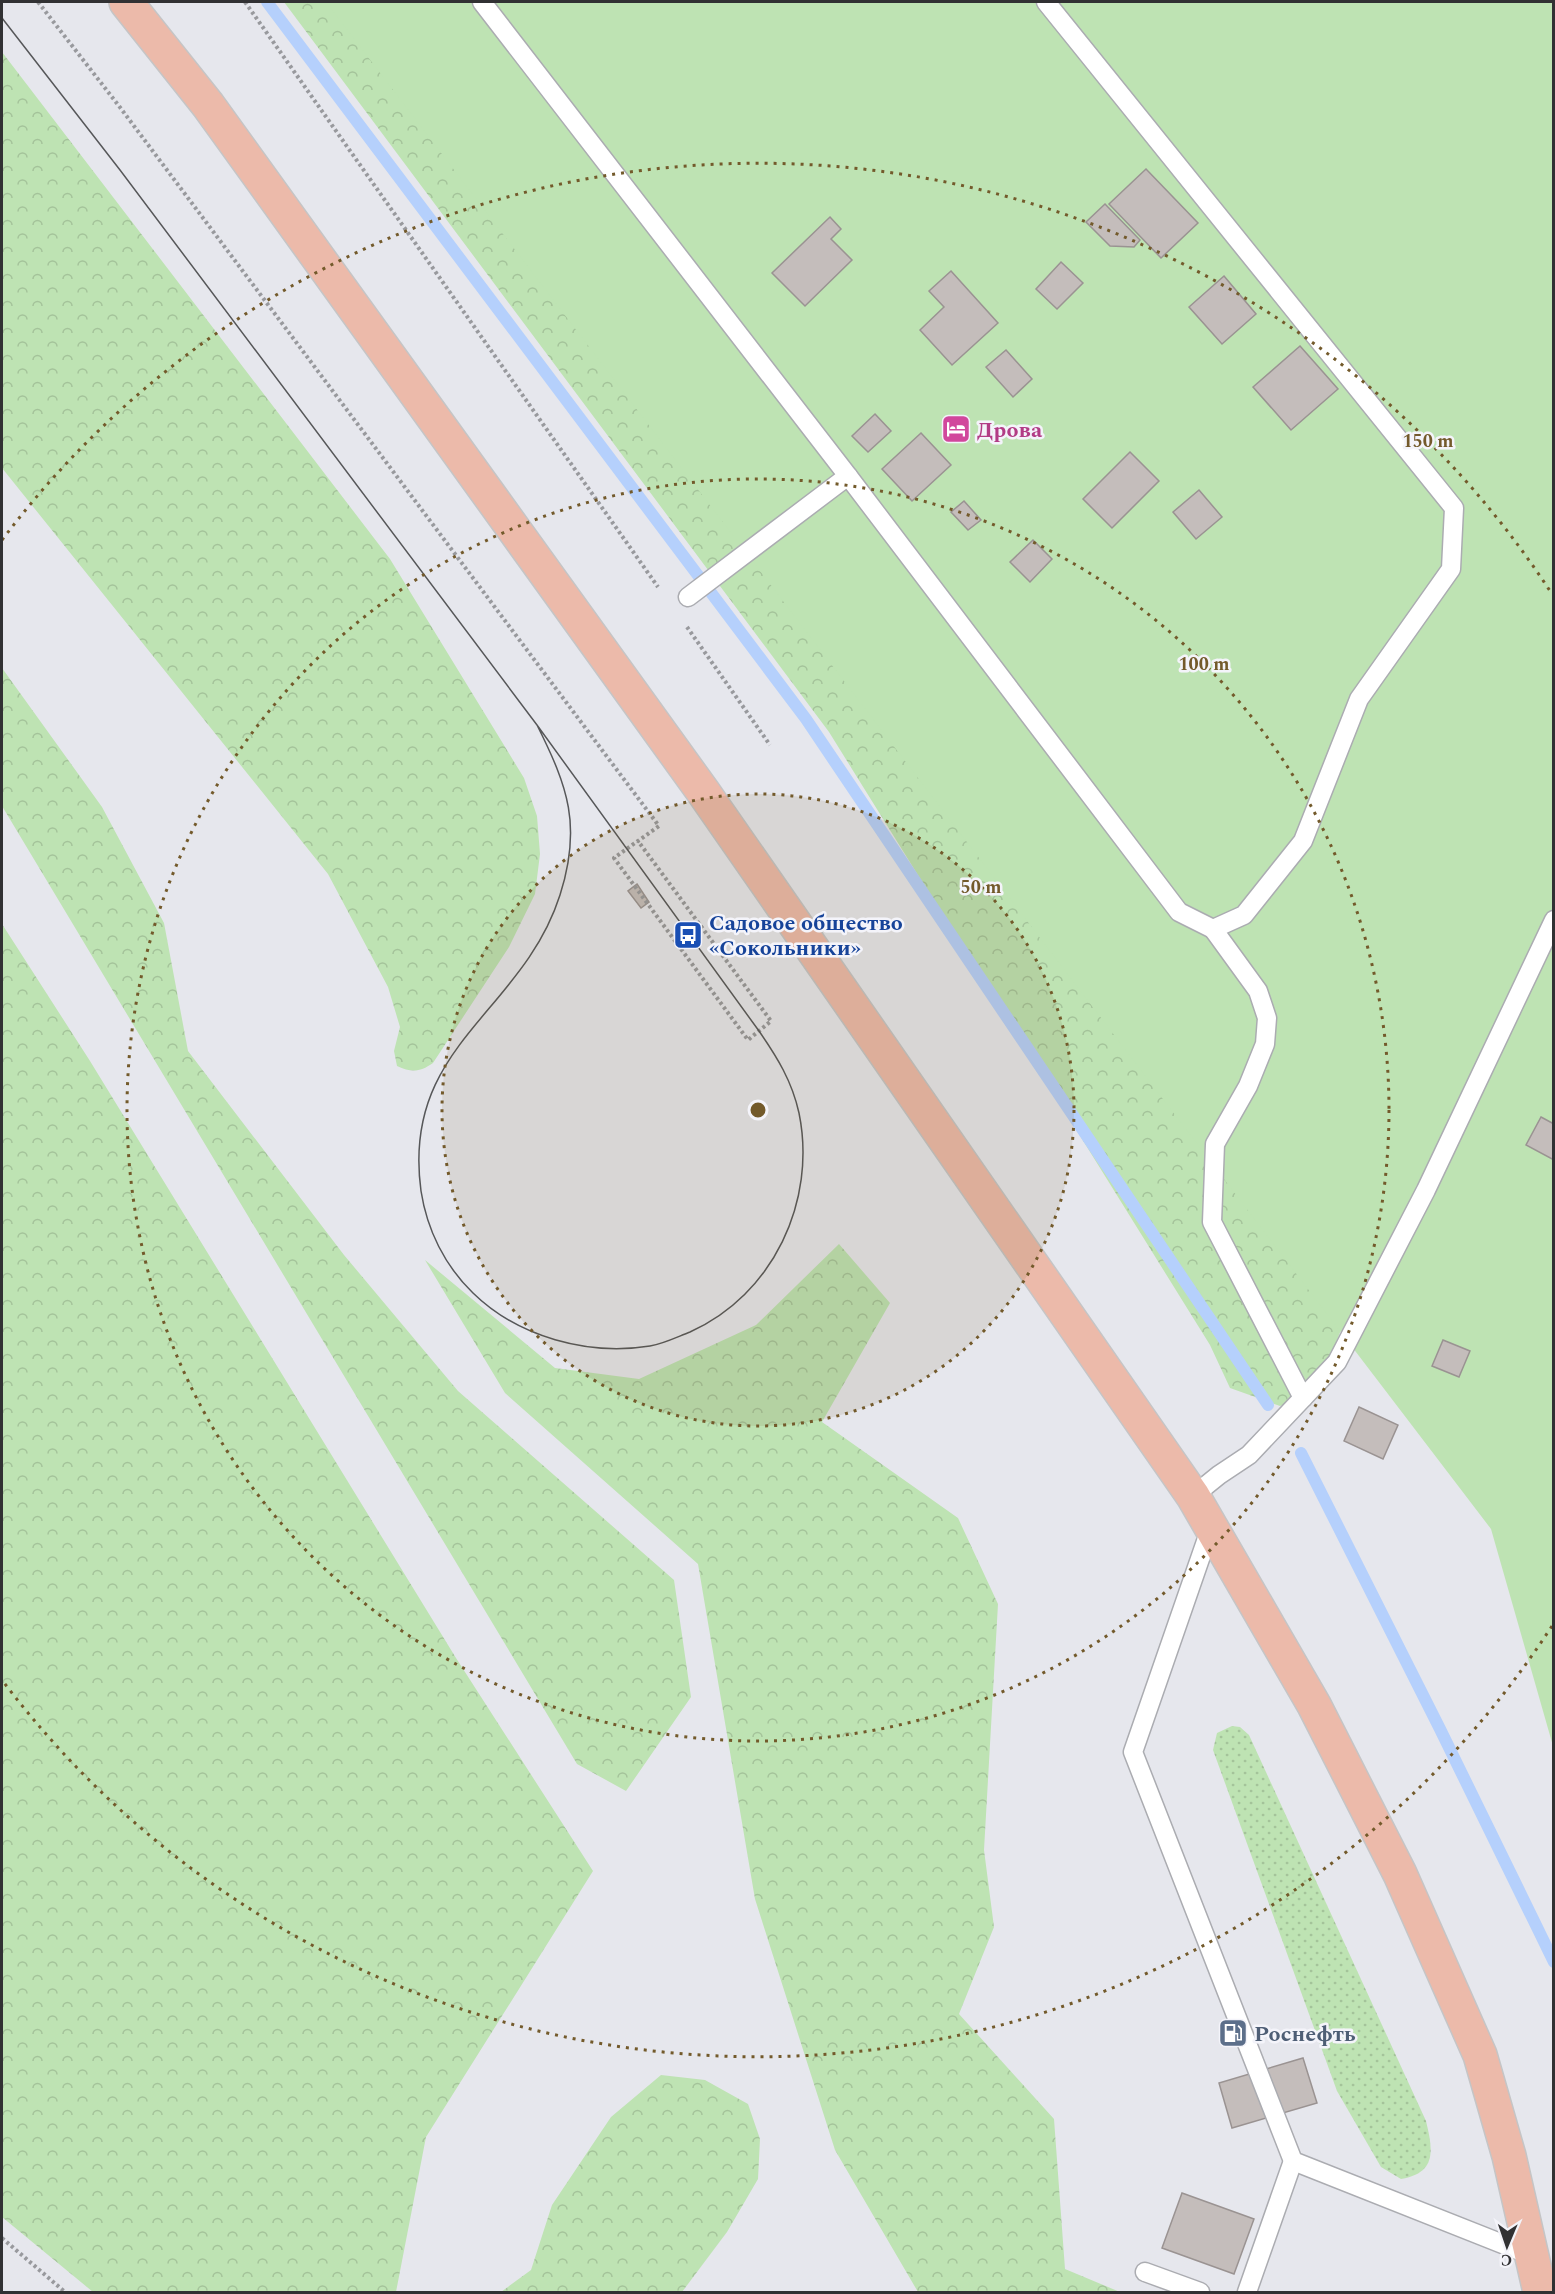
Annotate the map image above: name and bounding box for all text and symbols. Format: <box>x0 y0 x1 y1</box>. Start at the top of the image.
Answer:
hotel icon: Дрова <box>940 413 972 445</box>
place label: Дрова <box>977 414 1043 447</box>
text: 150 m <box>1402 428 1454 455</box>
text: 100 m <box>1178 651 1230 678</box>
text: 50 m <box>961 874 1001 901</box>
place label: Садовое общество «Сокольники» <box>709 907 903 965</box>
bus stop icon: Садовое общество «Сокольники» <box>672 919 704 951</box>
centre of rings <box>748 1100 768 1120</box>
fuel station icon: Роснефть <box>1217 2017 1249 2049</box>
place label: Роснефть <box>1254 2018 1356 2051</box>
north arrow <box>1477 2216 1537 2276</box>
text: С <box>1500 2248 1513 2272</box>

